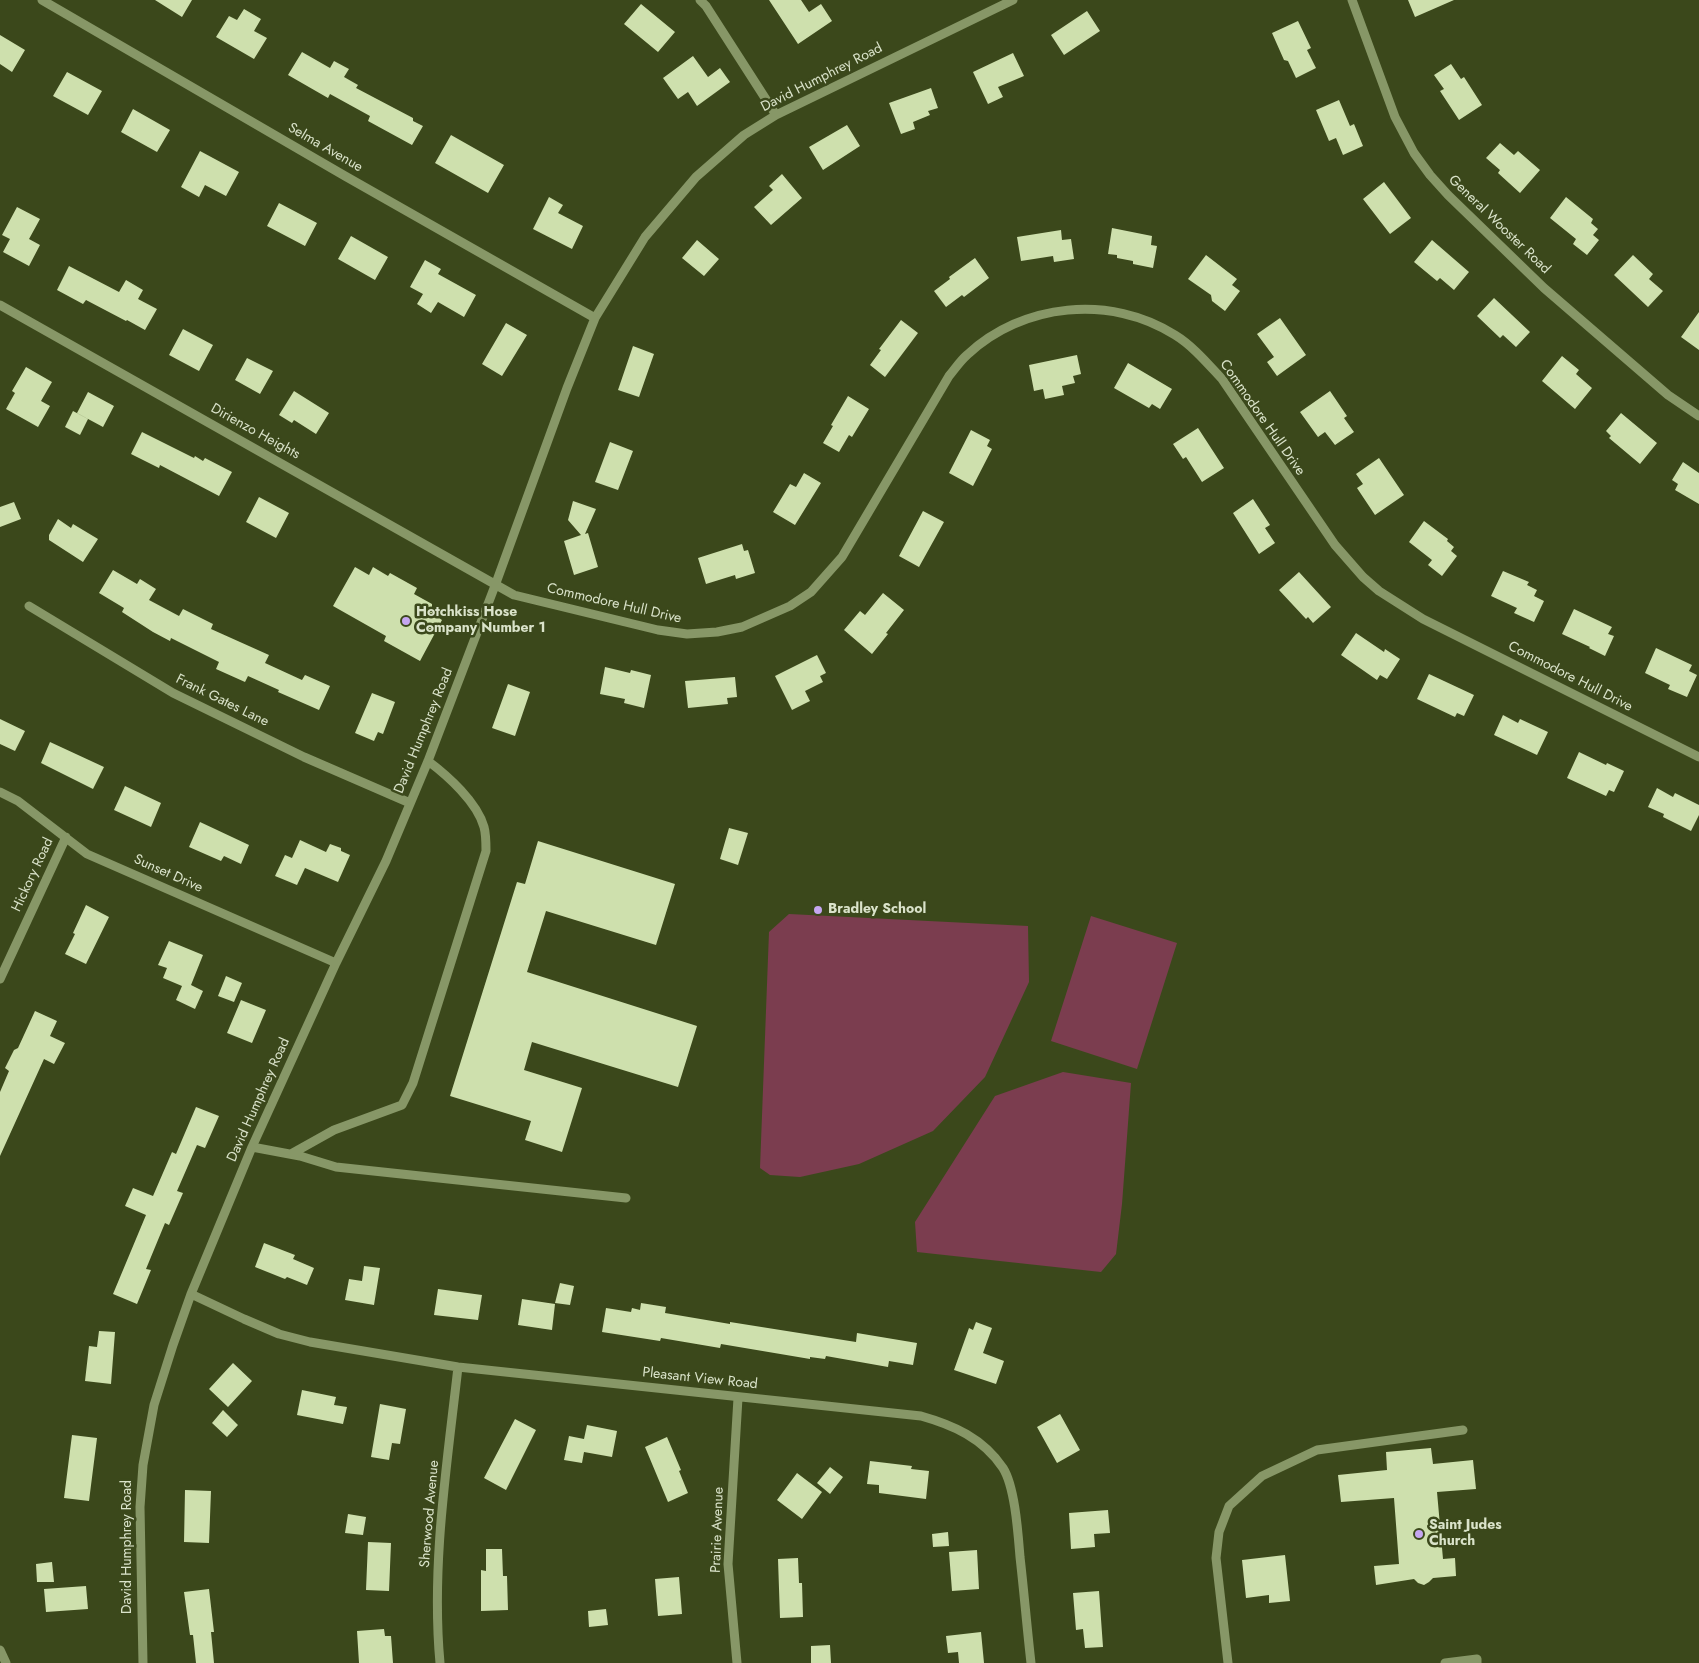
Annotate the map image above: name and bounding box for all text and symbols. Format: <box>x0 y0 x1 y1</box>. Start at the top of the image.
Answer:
street label: David Humphrey Road <box>759 40 885 116</box>
street label: Selma Avenue <box>285 120 365 176</box>
street label: General Wooster Road <box>1445 172 1553 278</box>
street label: Commodore Hull Drive <box>1216 357 1308 479</box>
street label: Dirienzo Heights <box>207 401 303 463</box>
street label: Commodore Hull Drive <box>545 580 683 628</box>
place label: Hotchkiss Hose Company Number 1 <box>416 605 546 638</box>
marker: Hotchkiss Hose Company Number 1 <box>400 615 412 627</box>
street label: Commodore Hull Drive <box>1505 638 1635 716</box>
street label: David Humphrey Road <box>391 666 457 796</box>
street label: Frank Gates Lane <box>173 671 271 731</box>
street label: Hickory Road <box>9 835 57 915</box>
street label: Sunset Drive <box>131 851 205 897</box>
place label: Bradley School <box>828 902 926 918</box>
marker: Bradley School <box>812 904 824 916</box>
street label: David Humphrey Road <box>224 1035 294 1165</box>
street label: Pleasant View Road <box>641 1365 759 1393</box>
street label: Sherwood Avenue <box>417 1460 443 1568</box>
street label: David Humphrey Road <box>120 1480 136 1614</box>
street label: Prairie Avenue <box>708 1487 728 1573</box>
place label: Saint Judes Church <box>1429 1518 1502 1550</box>
marker: Saint Judes Church <box>1413 1528 1425 1540</box>

